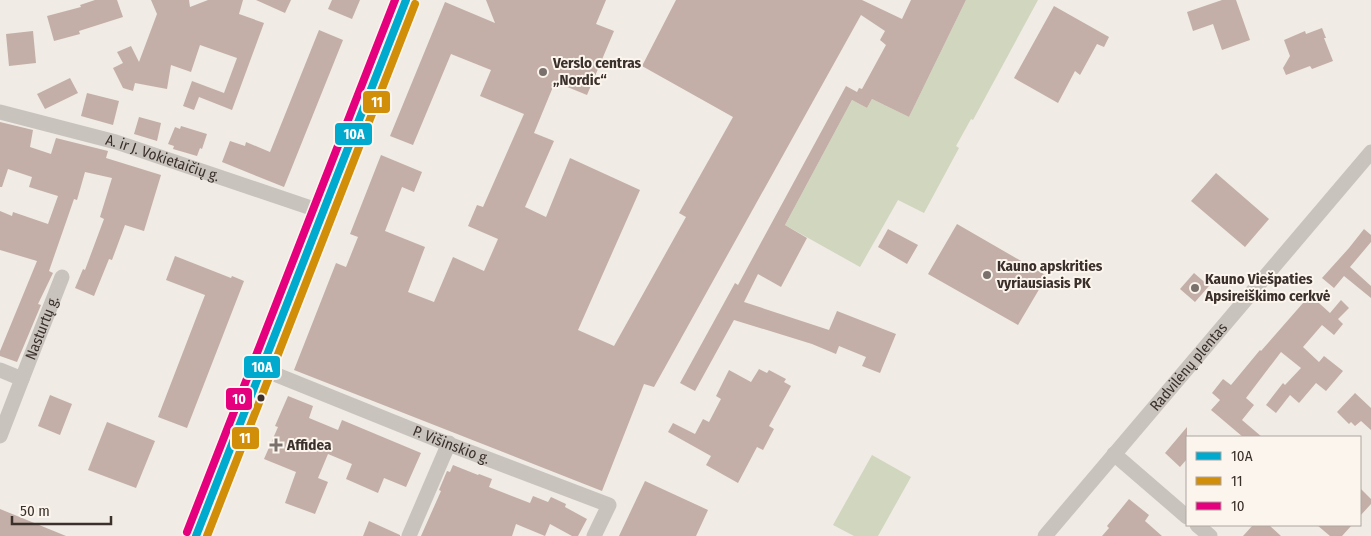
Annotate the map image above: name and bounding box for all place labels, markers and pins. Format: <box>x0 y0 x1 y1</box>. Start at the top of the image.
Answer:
place label: Verslo centras „Nordic“ <box>552 54 642 89</box>
marker: Verslo centras „Nordic“ <box>537 66 549 78</box>
place label: Kauno apskrities vyriausiasis PK <box>996 257 1103 292</box>
marker: Kauno apskrities vyriausiasis PK <box>981 269 993 281</box>
place label: Kauno Viešpaties Apsireiškimo cerkvė <box>1204 270 1331 305</box>
marker: Kauno Viešpaties Apsireiškimo cerkvė <box>1189 282 1201 294</box>
unlabelled marker <box>256 393 266 403</box>
place label: Affidea <box>286 436 332 454</box>
marker: Affidea <box>269 438 283 452</box>

